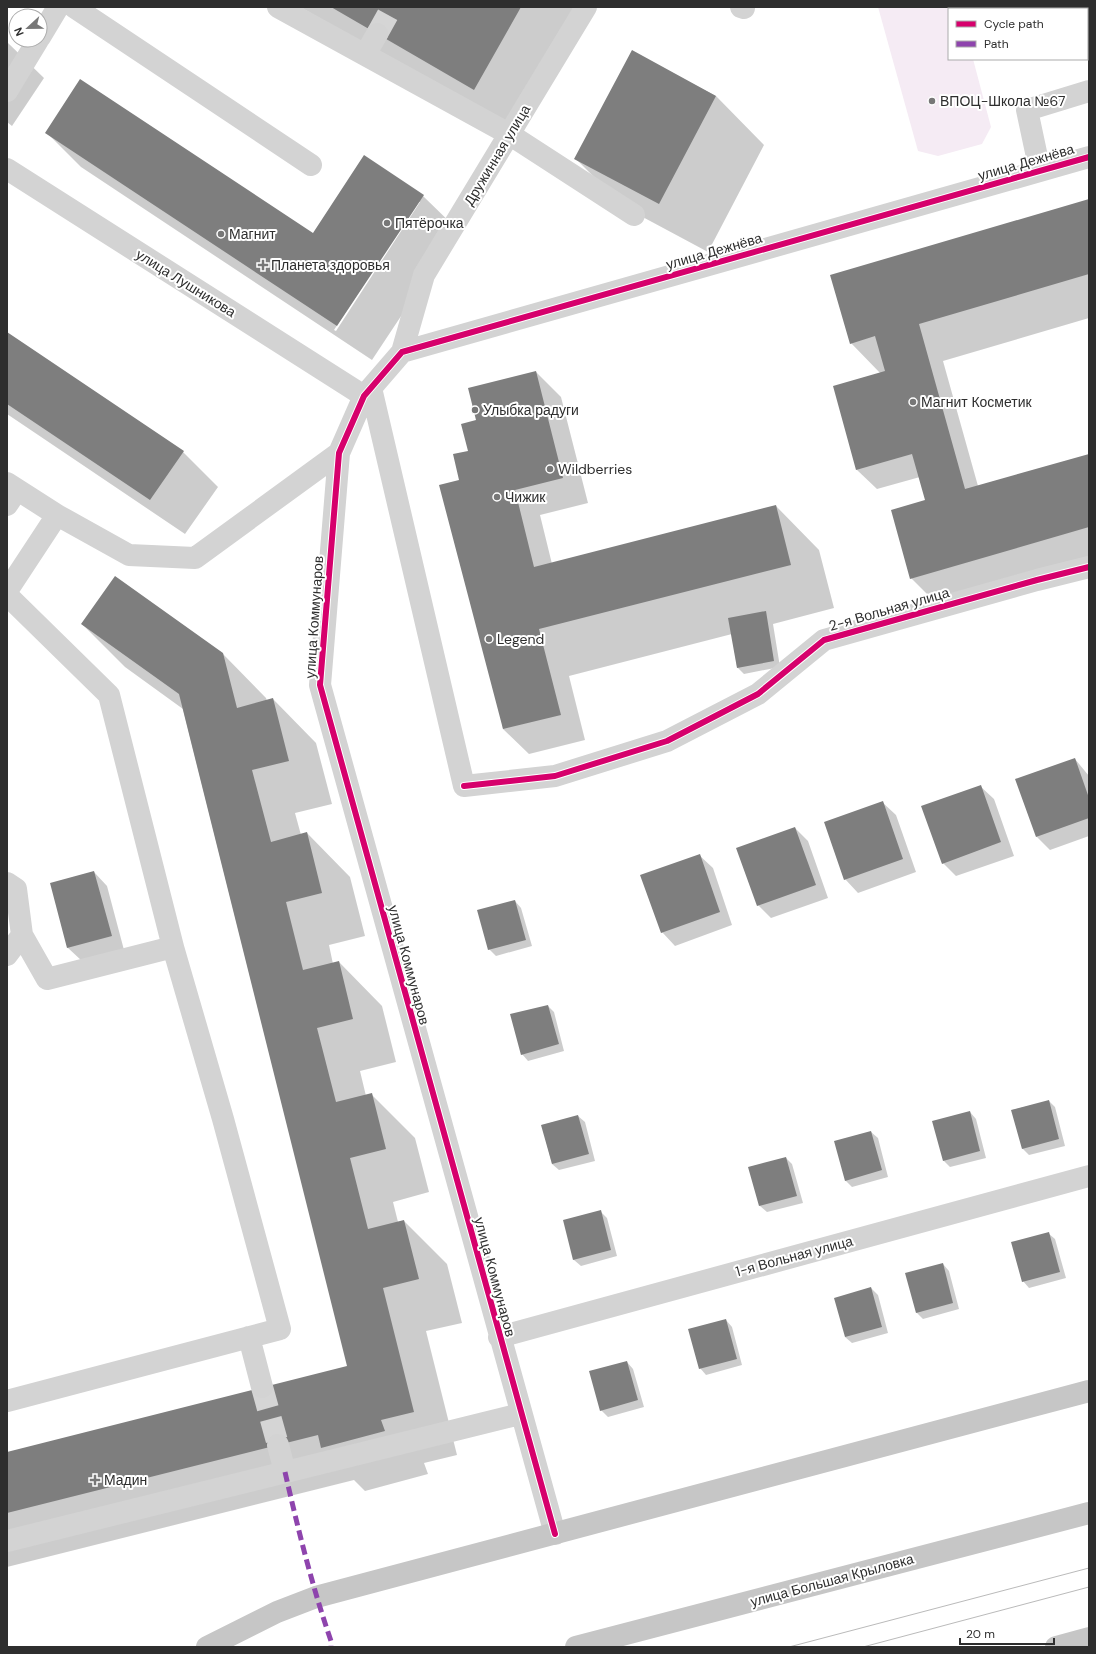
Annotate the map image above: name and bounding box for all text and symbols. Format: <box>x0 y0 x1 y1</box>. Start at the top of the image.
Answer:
north arrow <box>8 8 48 48</box>
legend <box>948 8 1088 60</box>
text: Cycle path <box>984 16 1044 32</box>
text: N <box>11 25 27 38</box>
text: Path <box>984 36 1009 52</box>
place label: ВПОЦ-Школа №67 <box>940 92 1065 110</box>
marker: ВПОЦ-Школа №67 <box>927 96 937 106</box>
street label: Дружинная улица <box>460 101 534 209</box>
street label: улица Дежнёва <box>976 140 1076 184</box>
place label: Пятёрочка <box>395 214 464 232</box>
marker: Пятёрочка <box>382 218 392 228</box>
place label: Магнит <box>229 225 276 243</box>
marker: Магнит <box>216 229 226 239</box>
street label: улица Дежнёва <box>664 229 764 273</box>
street label: улица Лушникова <box>133 245 239 321</box>
place label: Планета здоровья <box>271 256 390 274</box>
marker: Планета здоровья <box>258 260 268 270</box>
place label: Магнит Косметик <box>921 393 1033 411</box>
marker: Магнит Косметик <box>908 397 918 407</box>
place label: Улыбка радуги <box>483 401 579 419</box>
marker: Улыбка радуги <box>470 405 480 415</box>
place label: Wildberries <box>558 460 632 478</box>
marker: Wildberries <box>545 464 555 474</box>
place label: Чижик <box>505 488 546 506</box>
marker: Чижик <box>492 492 502 502</box>
street label: улица Коммунаров <box>301 555 327 679</box>
street label: 2-я Вольная улица <box>827 583 952 635</box>
place label: Legend <box>497 630 544 648</box>
marker: Legend <box>484 634 494 644</box>
street label: улица Коммунаров <box>384 903 434 1027</box>
street label: улица Коммунаров <box>470 1215 520 1339</box>
street label: 1-я Вольная улица <box>733 1232 855 1280</box>
place label: Мадин <box>104 1471 147 1489</box>
marker: Мадин <box>89 1474 101 1486</box>
street label: улица Большая Крыловка <box>748 1549 916 1610</box>
scale bar <box>960 1620 1054 1646</box>
text: 20 m <box>966 1626 995 1642</box>

